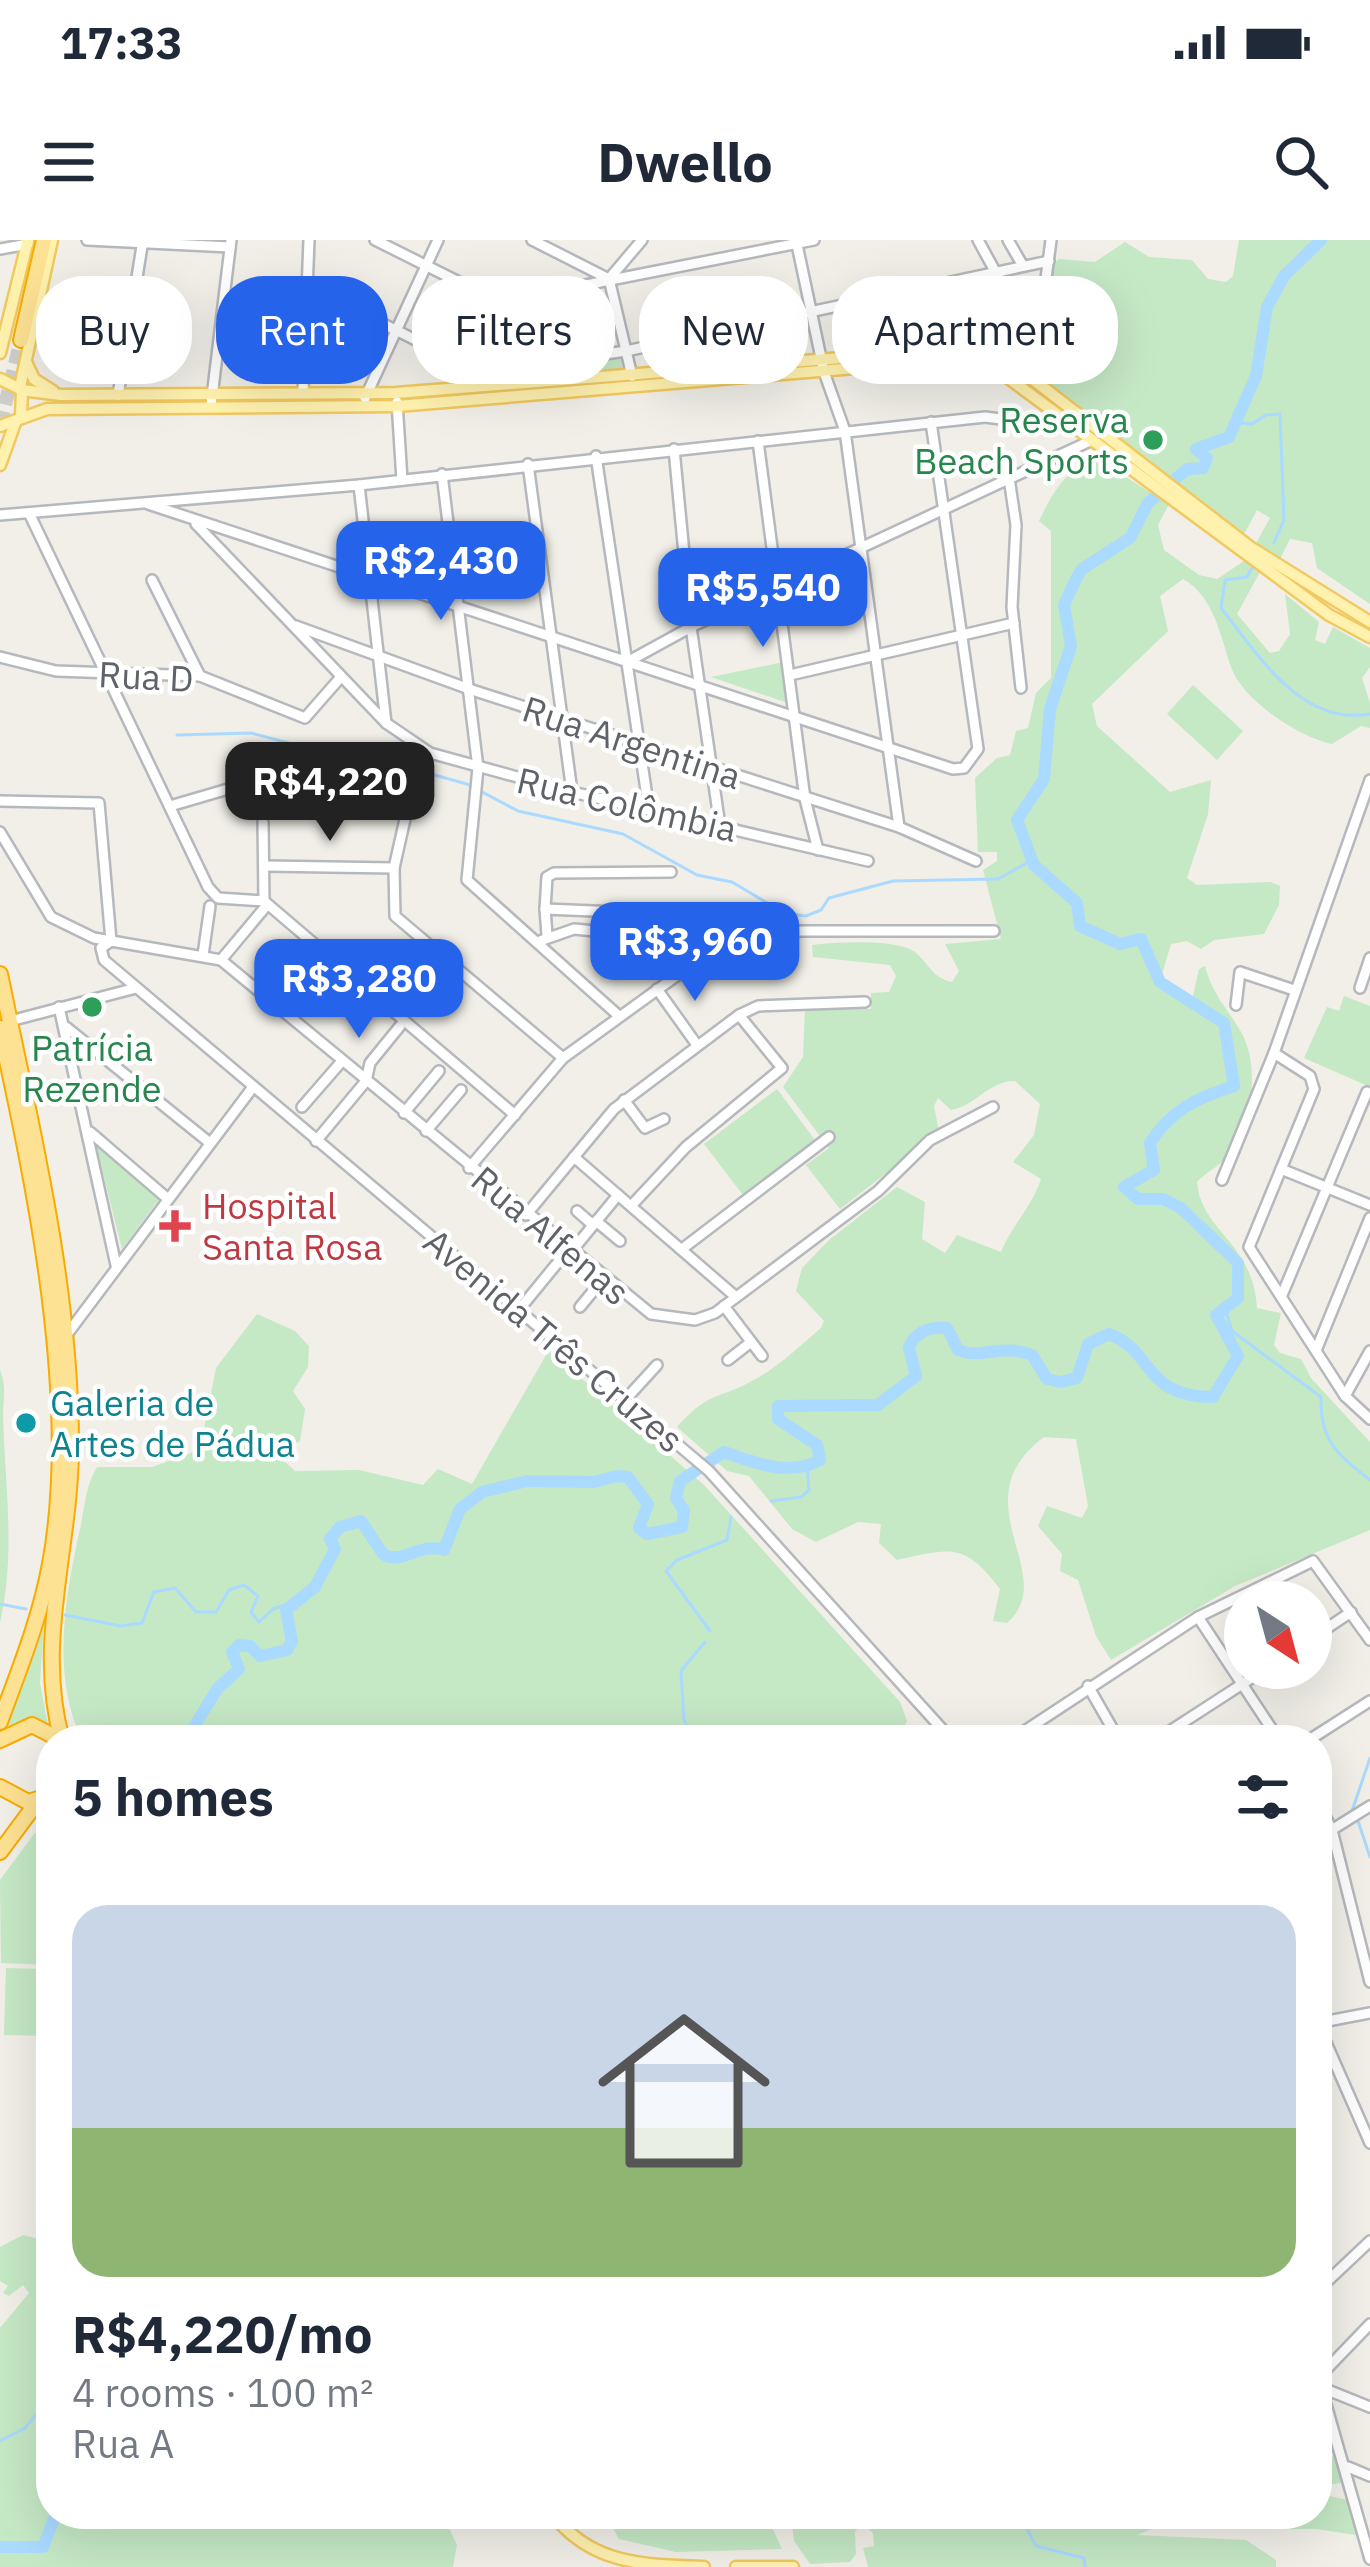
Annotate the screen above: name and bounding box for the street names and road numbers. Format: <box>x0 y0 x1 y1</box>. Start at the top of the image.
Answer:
street label: Rua D <box>97 650 195 702</box>
street label: Rua Argentina <box>517 685 747 799</box>
street label: Rua Colômbia <box>512 756 742 852</box>
street label: Rua Alfenas <box>462 1155 640 1315</box>
street label: Avenida Três Cruzes <box>414 1218 694 1462</box>

